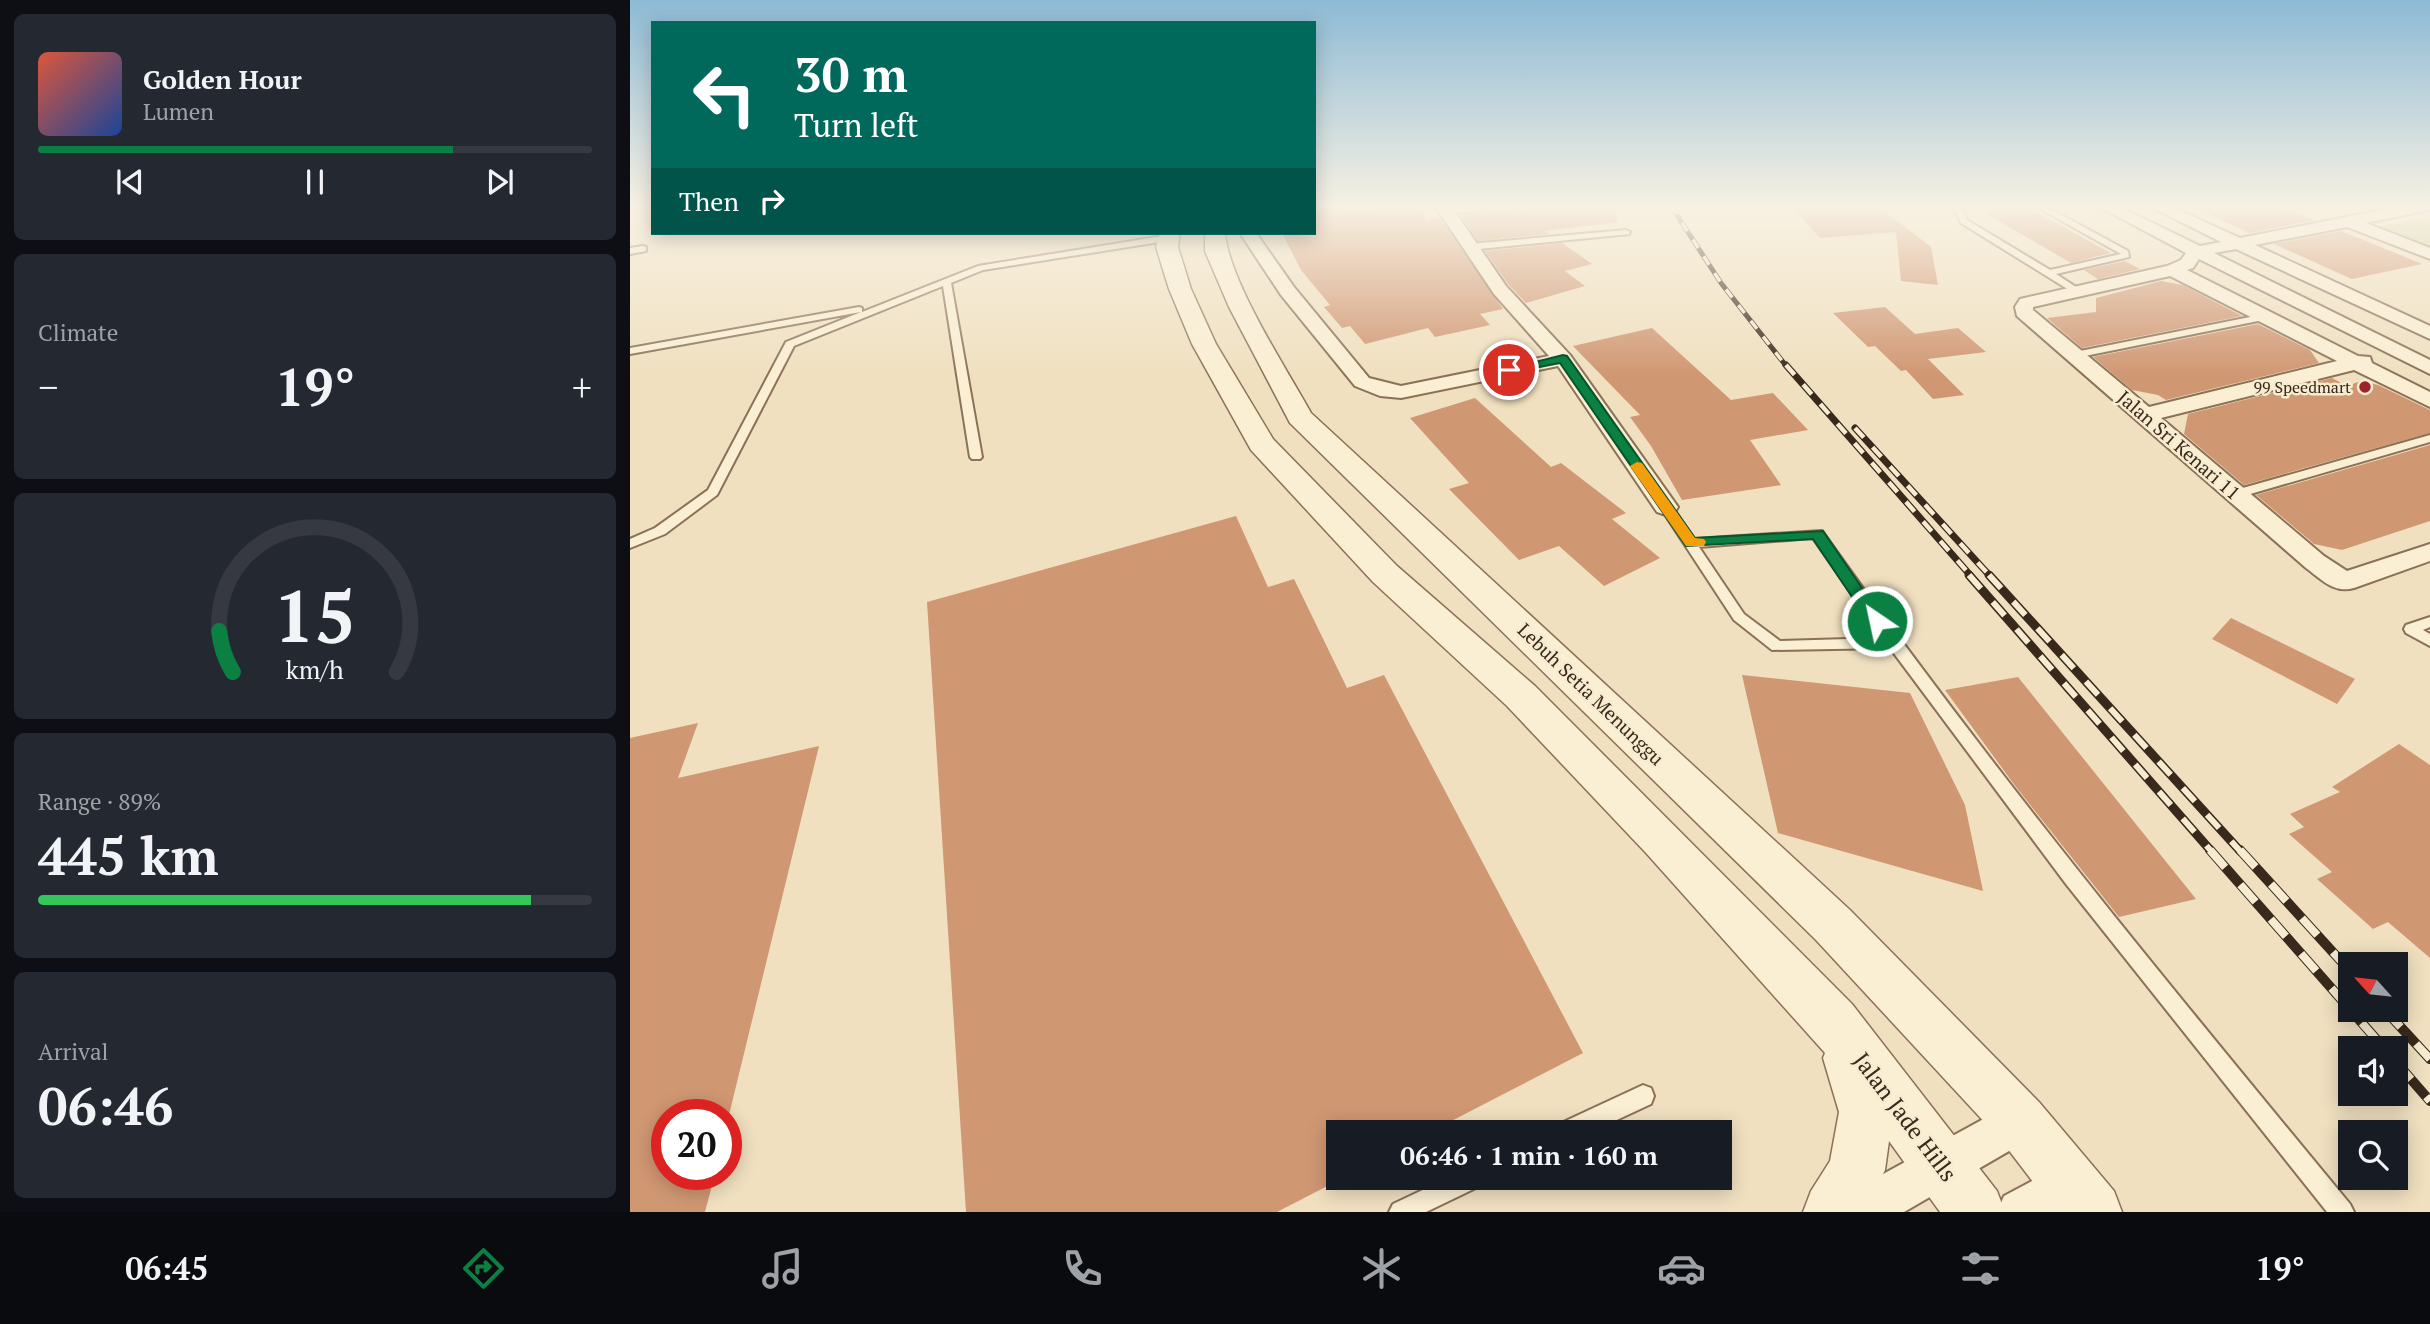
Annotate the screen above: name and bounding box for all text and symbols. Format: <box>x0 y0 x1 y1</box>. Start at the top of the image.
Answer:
text: 30 m <box>794 41 908 106</box>
icon: left <box>679 49 770 140</box>
text: Golden Hour <box>143 62 302 96</box>
text: Lumen <box>143 96 214 127</box>
text: Turn left <box>794 104 918 146</box>
icon: previous <box>111 163 149 201</box>
icon: pause <box>296 163 334 201</box>
icon: next <box>481 163 519 201</box>
icon: right <box>753 182 791 220</box>
text: Then <box>679 184 739 218</box>
text: Climate <box>38 317 118 348</box>
pin <box>1479 340 1539 400</box>
icon: arrive <box>1490 351 1528 389</box>
text: 19° <box>275 352 355 421</box>
text: − <box>38 362 58 412</box>
text: + <box>572 362 592 412</box>
place label: 99 Speedmart <box>2253 376 2351 398</box>
marker: 99 Speedmart <box>2357 379 2373 395</box>
street label: Jalan Sri Kenari 11 <box>2113 384 2246 505</box>
text: 15 <box>274 566 356 663</box>
position arrow <box>1840 584 1914 658</box>
street label: Lebuh Setia Menunggu <box>1513 617 1670 770</box>
text: km/h <box>286 653 344 686</box>
text: Range · 89% <box>38 786 161 817</box>
text: 445 km <box>38 821 219 890</box>
north arrow <box>2338 952 2408 1022</box>
map controls <box>2338 952 2408 1190</box>
text: Arrival <box>38 1036 109 1067</box>
button: sound <box>2338 1036 2408 1106</box>
street label: Jalan Jade Hills <box>1847 1046 1964 1188</box>
text: 06:46 <box>38 1071 173 1140</box>
speed limit sign: 20 <box>651 1099 742 1190</box>
button: search <box>2338 1120 2408 1190</box>
text: 06:46 · 1 min · 160 m <box>1400 1138 1658 1172</box>
icon: directions <box>459 1244 508 1293</box>
icon: music <box>758 1244 807 1293</box>
icon: phone <box>1058 1244 1107 1293</box>
icon: climate <box>1357 1244 1406 1293</box>
icon: car <box>1657 1244 1706 1293</box>
icon: filters <box>1956 1244 2005 1293</box>
text: 06:45 <box>125 1247 209 1289</box>
text: 19° <box>2255 1247 2305 1289</box>

